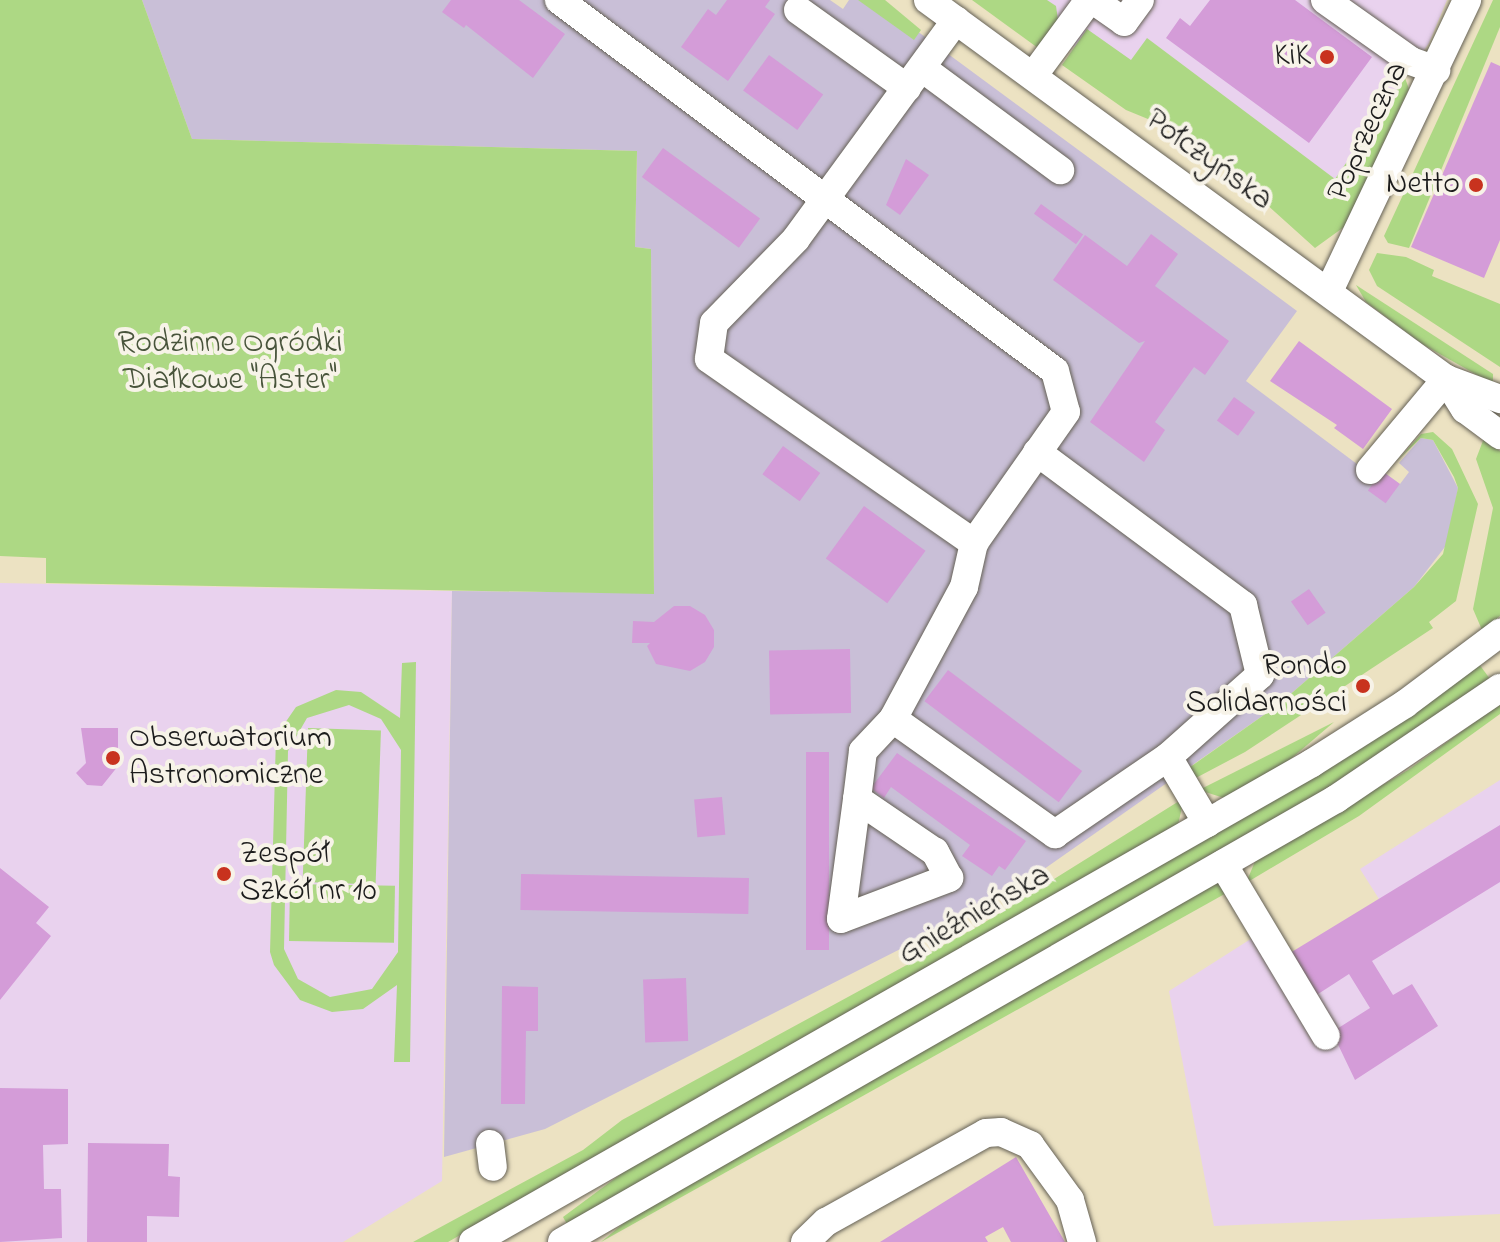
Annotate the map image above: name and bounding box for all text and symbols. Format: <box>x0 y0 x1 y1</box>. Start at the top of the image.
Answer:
place label: KiK <box>1274 38 1311 76</box>
marker: KiK <box>1318 48 1336 66</box>
street label: Poprzeczna <box>1320 56 1418 208</box>
street label: Połczyńska <box>1137 102 1279 220</box>
place label: Netto <box>1386 166 1460 204</box>
marker: Netto <box>1467 176 1485 194</box>
park label: Rodzinne Ogródki Diałkowe "Aster" <box>117 326 343 401</box>
place label: Rondo Solidarności <box>1186 649 1347 724</box>
marker: Rondo Solidarności <box>1354 677 1372 695</box>
place label: Obserwatorium Astronomiczne <box>129 721 332 796</box>
marker: Obserwatorium Astronomiczne <box>104 749 122 767</box>
place label: Zespół Szkół nr 10 <box>240 837 377 912</box>
street label: Gnieźnieńska <box>892 857 1058 975</box>
marker: Zespół Szkół nr 10 <box>215 865 233 883</box>

